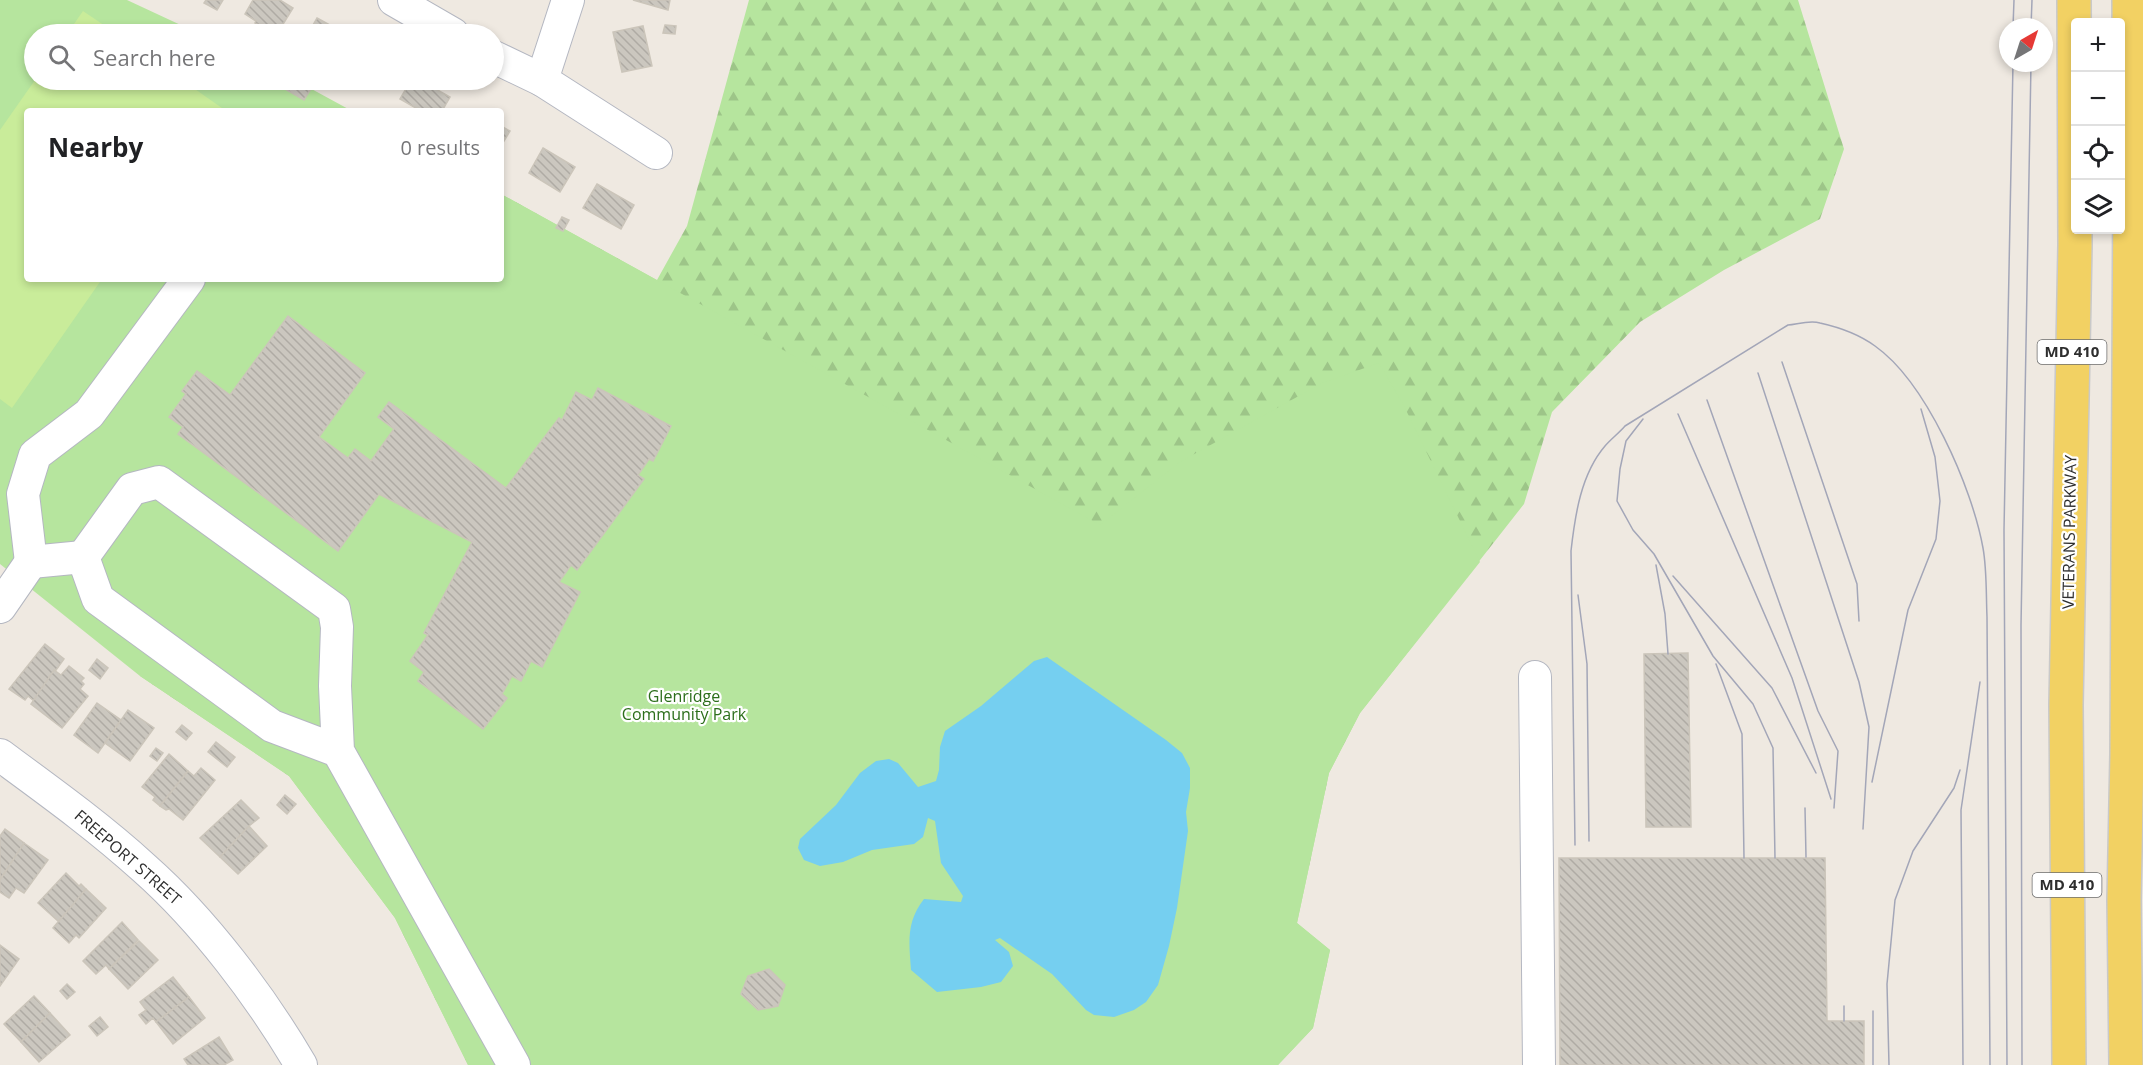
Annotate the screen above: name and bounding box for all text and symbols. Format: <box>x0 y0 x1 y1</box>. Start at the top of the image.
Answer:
north arrow <box>1999 18 2053 72</box>
map controls <box>2071 18 2125 234</box>
button: + <box>2071 18 2125 72</box>
search box <box>24 24 504 90</box>
icon: search <box>45 41 78 74</box>
text: Search here <box>93 42 216 72</box>
button: − <box>2071 72 2125 126</box>
button: locate <box>2071 126 2125 180</box>
text: Nearby <box>48 129 143 165</box>
text: 0 results <box>400 134 480 161</box>
button: layers <box>2071 180 2125 234</box>
road number: MD 410 <box>2038 340 2106 364</box>
street label: VETERANS PARKWAY <box>2057 455 2081 609</box>
park label: Glenridge Community Park <box>622 685 747 725</box>
street label: FREEPORT STREET <box>70 804 186 910</box>
road number: MD 410 <box>2032 873 2102 897</box>

